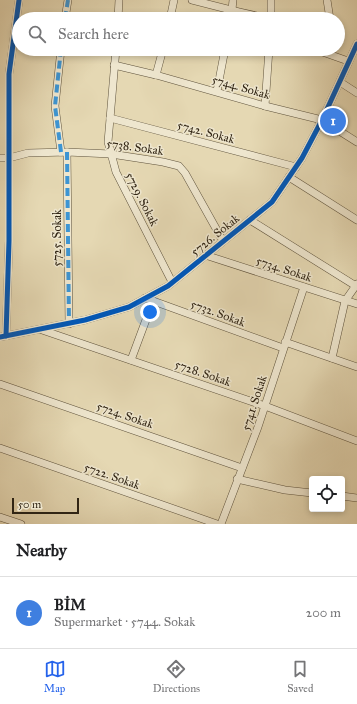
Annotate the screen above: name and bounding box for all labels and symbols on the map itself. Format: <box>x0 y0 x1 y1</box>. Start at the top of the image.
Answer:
street label: 5744. Sokak <box>210 72 272 102</box>
pin: 1 <box>320 106 346 136</box>
street label: 5742. Sokak <box>176 118 237 146</box>
street label: 5738. Sokak <box>106 136 165 158</box>
street label: 5729. Sokak <box>122 170 162 229</box>
street label: 5725. Sokak <box>50 209 64 267</box>
street label: 5726. Sokak <box>188 211 242 259</box>
street label: 5734. Sokak <box>254 253 314 285</box>
street label: 5732. Sokak <box>189 297 248 330</box>
your location <box>140 302 160 322</box>
street label: 5728. Sokak <box>173 357 233 389</box>
street label: 5741. Sokak <box>238 373 270 432</box>
street label: 5724. Sokak <box>95 399 156 431</box>
street label: 5722. Sokak <box>82 460 142 492</box>
scale bar <box>12 496 79 515</box>

